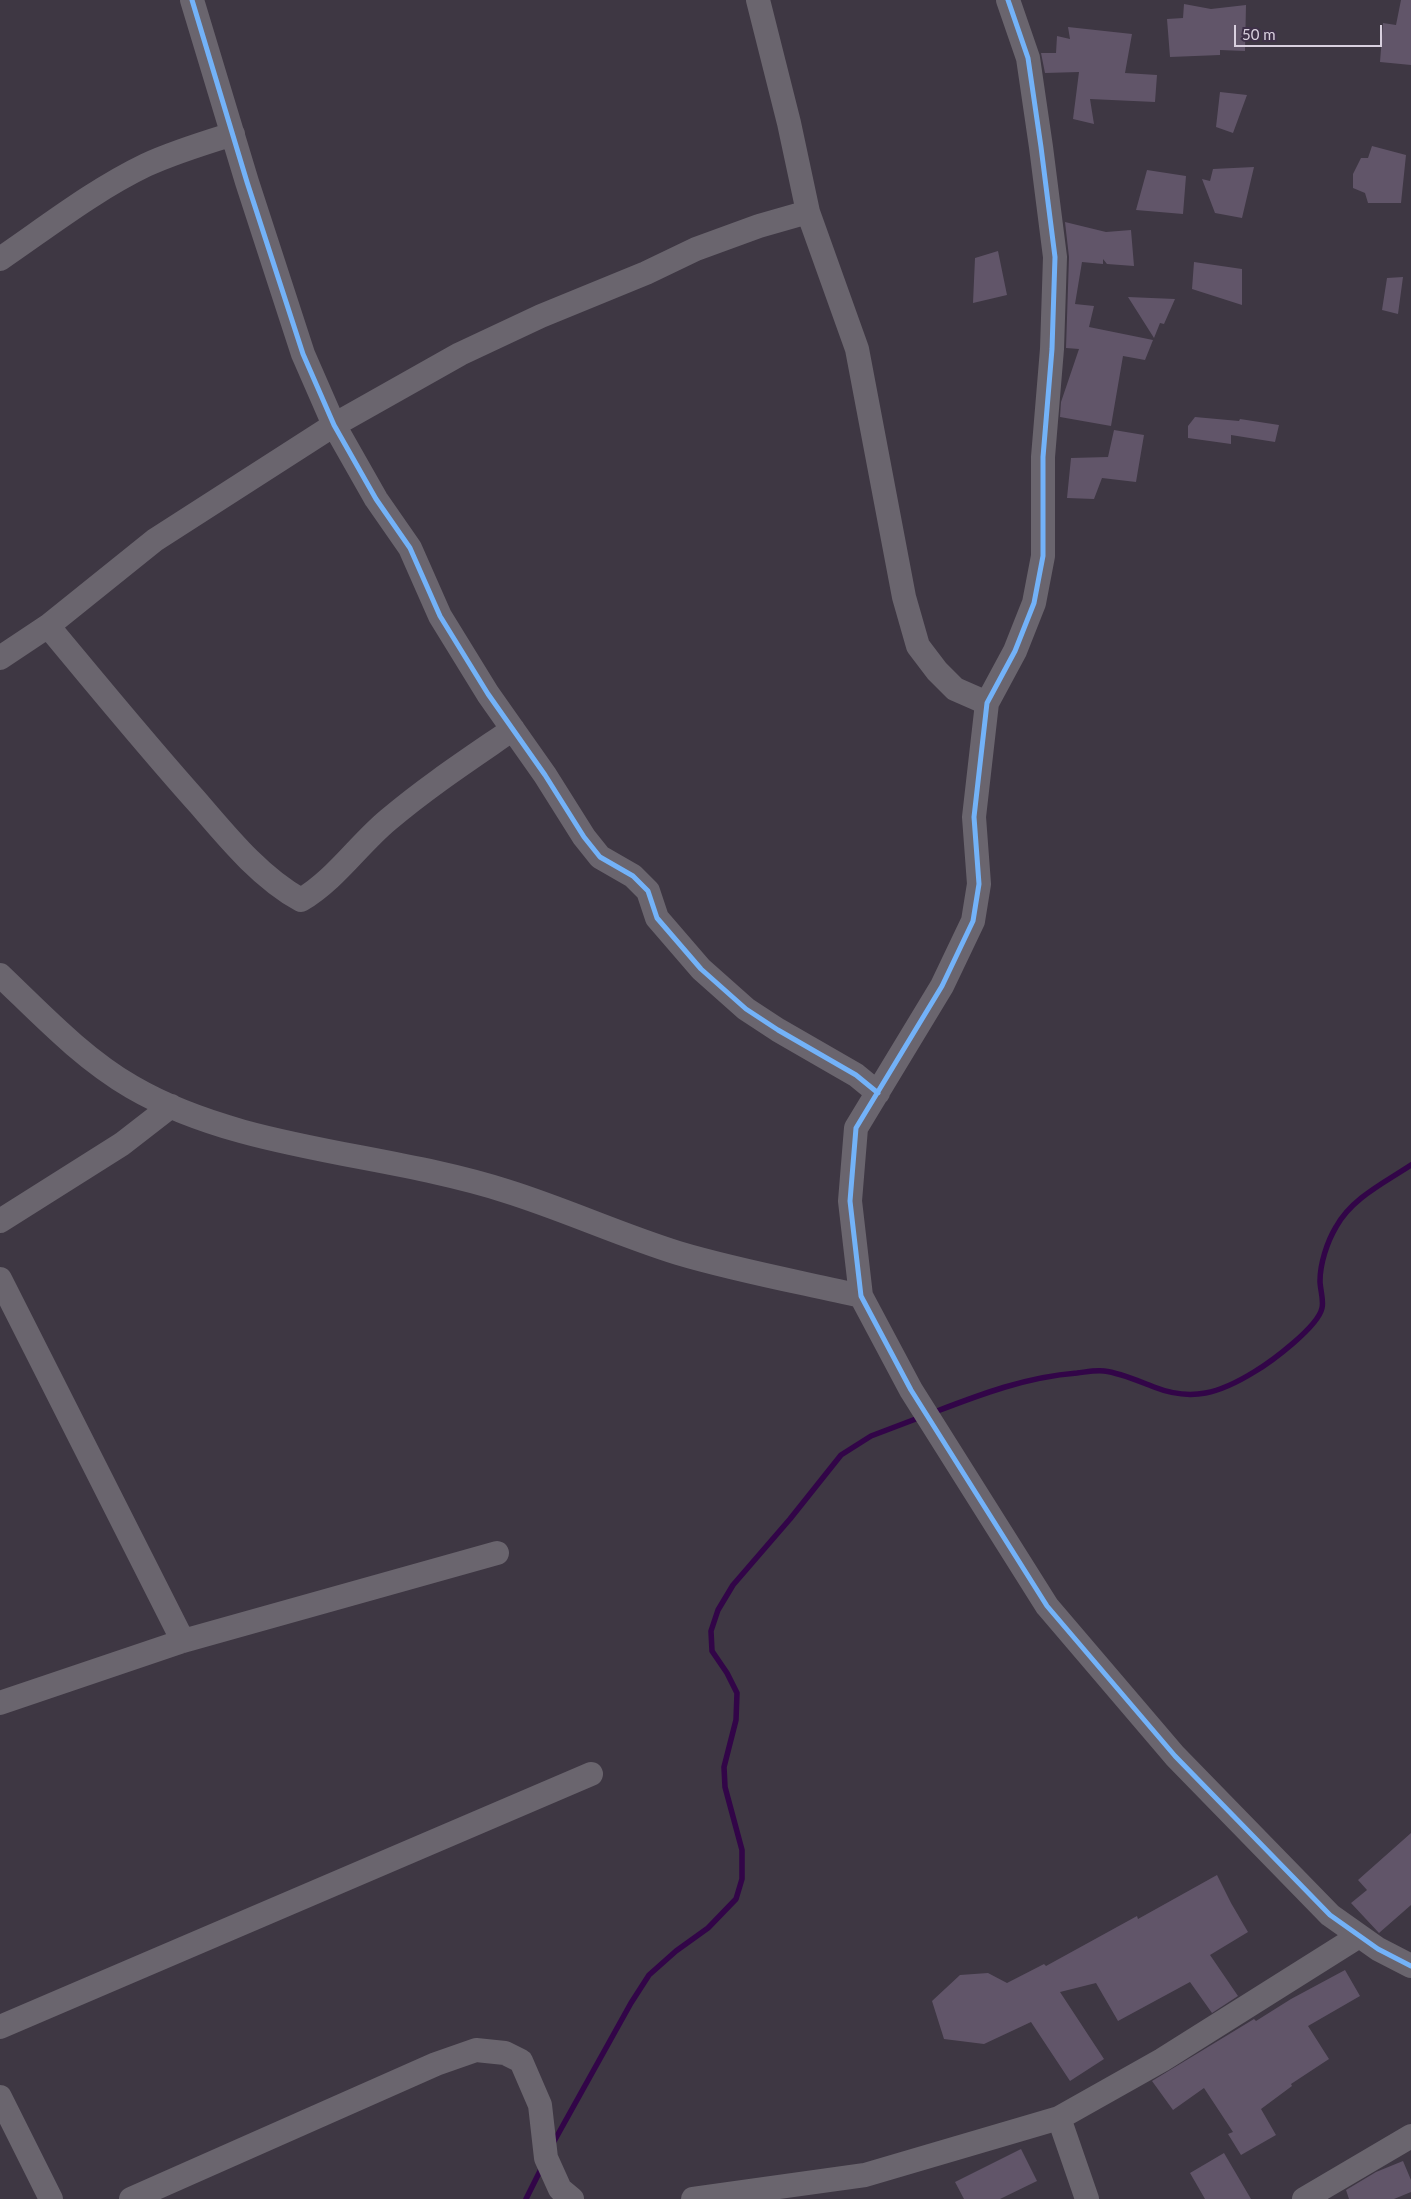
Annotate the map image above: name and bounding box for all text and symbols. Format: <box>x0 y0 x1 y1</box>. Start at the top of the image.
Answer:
scale bar <box>1236 15 1384 47</box>
text: 50 m <box>1242 25 1276 43</box>

